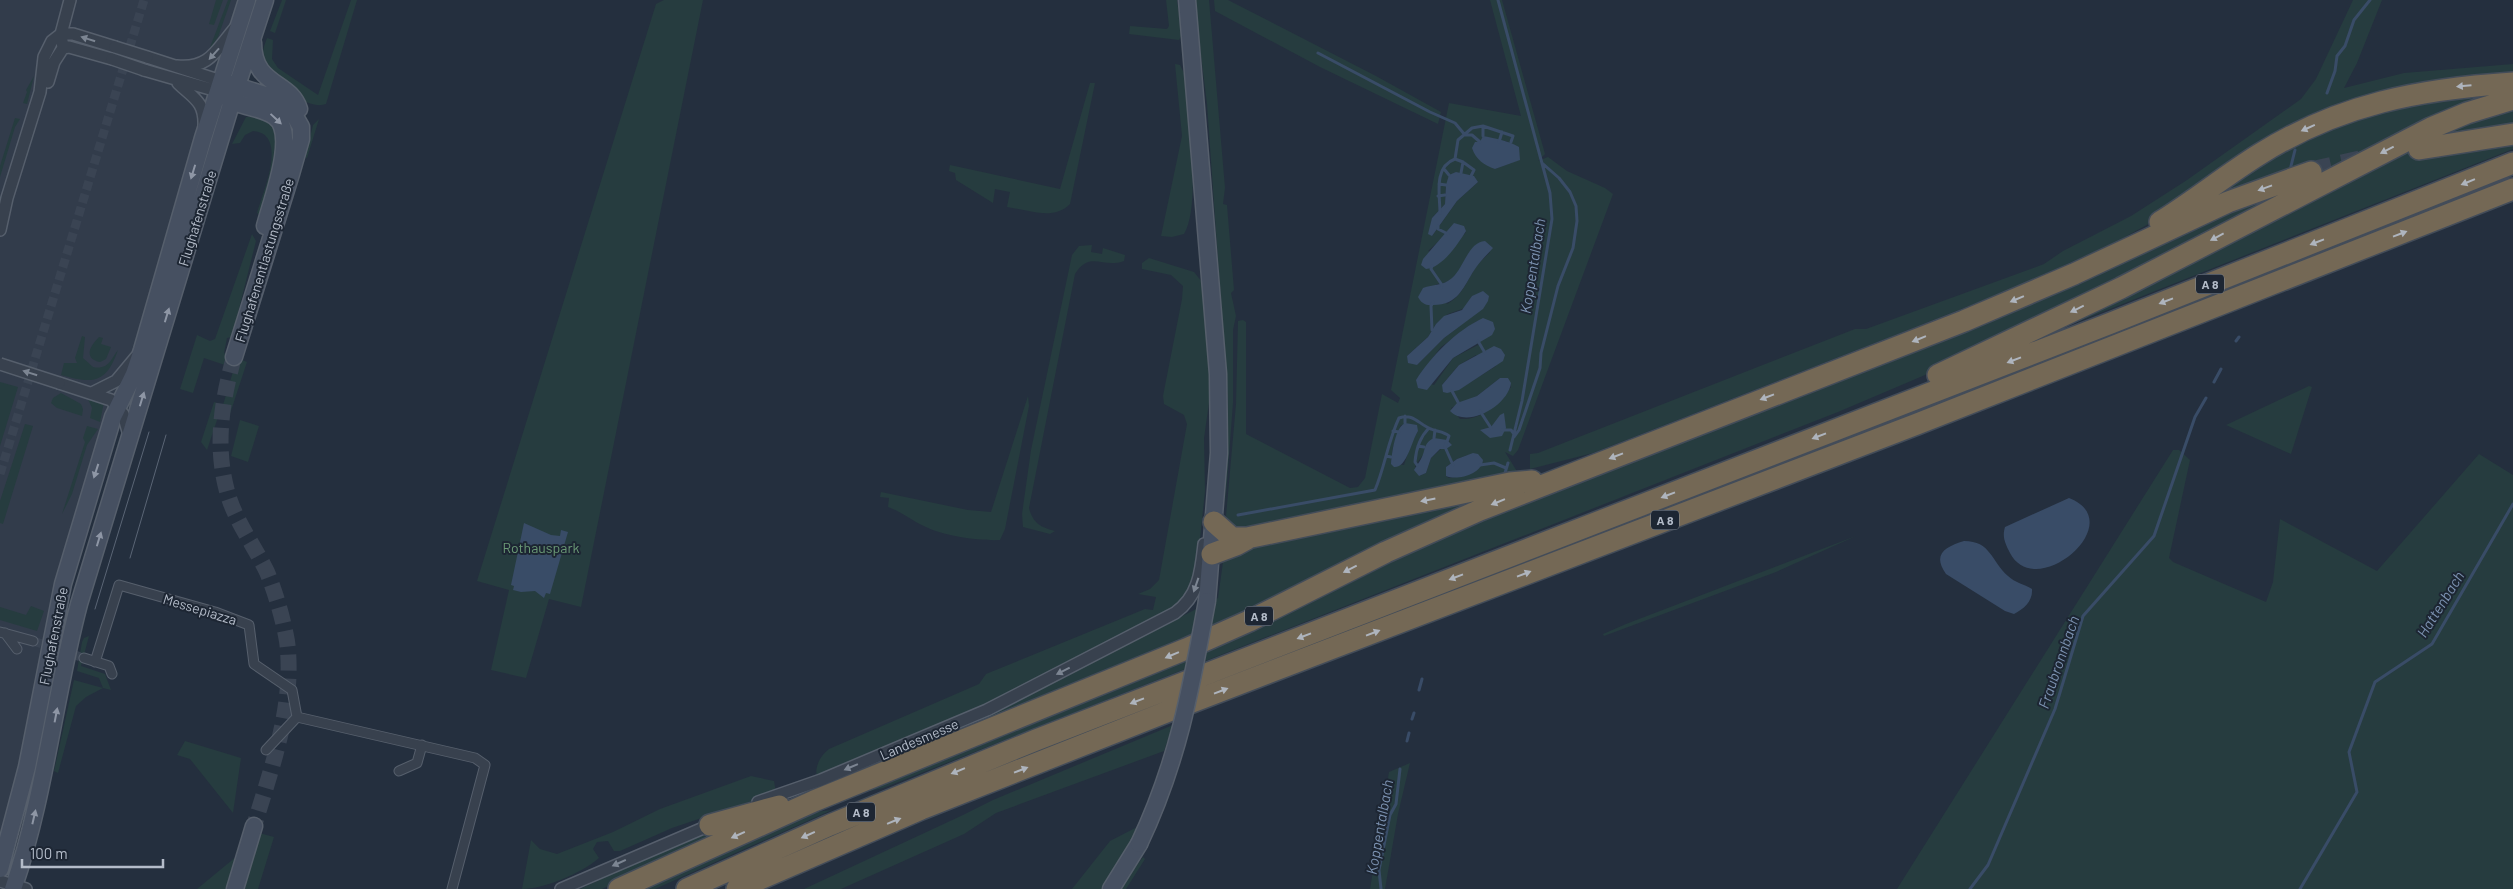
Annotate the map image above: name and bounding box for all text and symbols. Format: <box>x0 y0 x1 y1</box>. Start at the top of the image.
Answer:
one-way arrow <box>81 34 96 42</box>
one-way arrow <box>208 48 219 60</box>
one-way arrow <box>2456 83 2472 91</box>
one-way arrow <box>270 114 283 125</box>
one-way arrow <box>2301 124 2315 132</box>
one-way arrow <box>2380 146 2394 154</box>
one-way arrow <box>189 164 197 179</box>
street label: Flughafenstraße <box>174 168 220 268</box>
street label: Flughafenentlastungsstraße <box>231 176 297 344</box>
one-way arrow <box>2460 178 2475 186</box>
one-way arrow <box>2257 185 2272 192</box>
water label: Koppentalbach <box>1516 217 1548 315</box>
one-way arrow <box>2393 230 2408 237</box>
one-way arrow <box>2210 233 2225 241</box>
one-way arrow <box>2309 238 2324 246</box>
road number: A 8 <box>2196 274 2224 294</box>
one-way arrow <box>2009 295 2024 303</box>
one-way arrow <box>2158 298 2173 306</box>
one-way arrow <box>2070 305 2084 313</box>
one-way arrow <box>164 307 172 322</box>
one-way arrow <box>1912 335 1926 343</box>
one-way arrow <box>2006 356 2021 364</box>
one-way arrow <box>22 369 37 377</box>
one-way arrow <box>138 391 146 406</box>
one-way arrow <box>1760 394 1775 401</box>
one-way arrow <box>1812 432 1827 440</box>
one-way arrow <box>1608 452 1623 460</box>
one-way arrow <box>92 464 100 479</box>
one-way arrow <box>1661 491 1675 499</box>
one-way arrow <box>1419 497 1435 505</box>
one-way arrow <box>1491 499 1505 507</box>
road number: A 8 <box>1651 510 1679 530</box>
one-way arrow <box>95 532 103 547</box>
park label: Rothauspark <box>502 539 580 556</box>
one-way arrow <box>1343 565 1357 573</box>
water label: Hattenbach <box>2413 567 2467 640</box>
one-way arrow <box>1517 570 1532 577</box>
one-way arrow <box>1448 573 1463 581</box>
one-way arrow <box>1192 578 1200 593</box>
street label: Flughafenstraße <box>35 586 71 686</box>
street label: Messepiazza <box>161 590 239 628</box>
road number: A 8 <box>1245 606 1273 626</box>
water label: Fraubronnbach <box>2034 613 2082 711</box>
one-way arrow <box>1366 628 1380 636</box>
one-way arrow <box>1296 632 1311 640</box>
one-way arrow <box>1165 652 1179 660</box>
one-way arrow <box>1056 667 1070 675</box>
one-way arrow <box>1214 687 1229 695</box>
one-way arrow <box>1129 698 1144 705</box>
one-way arrow <box>52 706 60 722</box>
street label: Landesmesse <box>877 715 961 763</box>
one-way arrow <box>843 763 858 771</box>
one-way arrow <box>1014 766 1029 774</box>
one-way arrow <box>951 768 965 776</box>
water label: Koppentalbach <box>1362 778 1396 876</box>
road number: A 8 <box>847 802 875 822</box>
one-way arrow <box>30 810 38 825</box>
one-way arrow <box>887 816 901 824</box>
one-way arrow <box>801 831 815 839</box>
one-way arrow <box>731 832 745 840</box>
scale bar <box>22 836 164 868</box>
text: 100 m <box>30 844 68 862</box>
one-way arrow <box>612 860 626 868</box>

